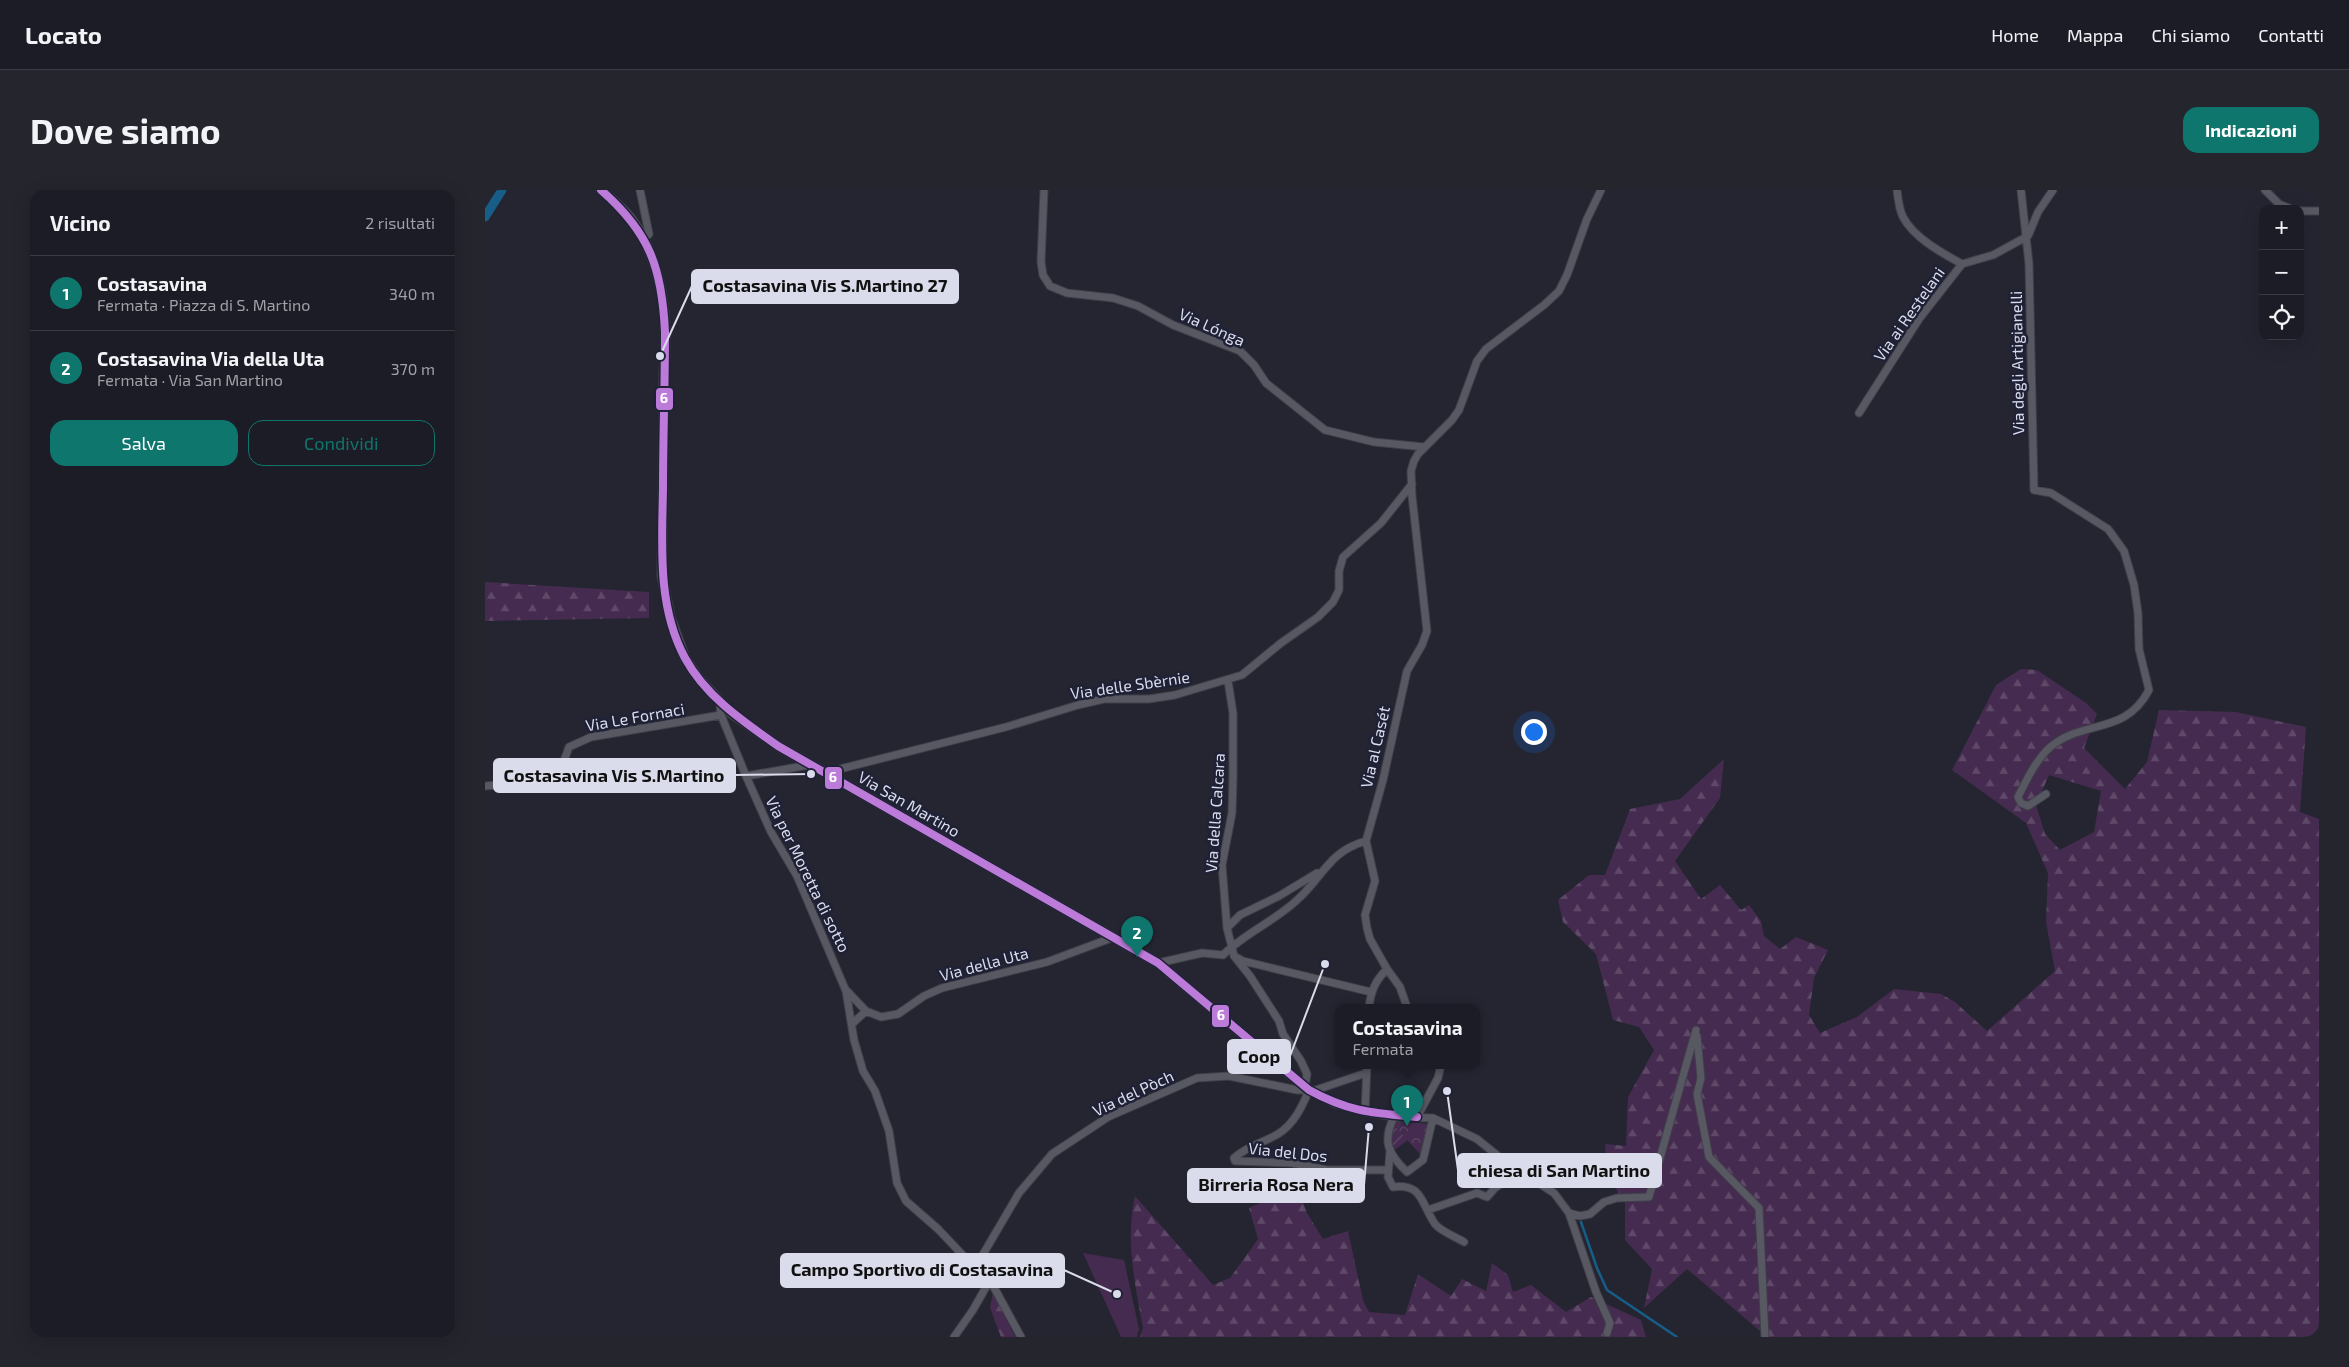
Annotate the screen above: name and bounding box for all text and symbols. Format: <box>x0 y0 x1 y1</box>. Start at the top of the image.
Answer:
text: Locato <box>25 20 102 49</box>
text: Home <box>1991 24 2039 46</box>
text: Mappa <box>2067 24 2123 46</box>
text: Chi siamo <box>2151 24 2230 46</box>
text: Contatti <box>2258 24 2324 46</box>
button: Indicazioni <box>2183 107 2319 153</box>
text: Dove siamo <box>30 109 221 151</box>
map controls <box>2259 205 2304 340</box>
button: + <box>2259 205 2304 250</box>
text: Vicino <box>50 210 111 235</box>
text: 2 risultati <box>365 213 435 232</box>
button: − <box>2259 250 2304 295</box>
street label: Via ai Restelani <box>1869 263 1948 364</box>
callout: Costasavina Vis S.Martino 27 <box>692 270 958 303</box>
text: Costasavina <box>97 272 207 295</box>
text: Costasavina Vis S.Martino 27 <box>703 274 948 296</box>
text: 1 <box>63 284 69 303</box>
text: 340 m <box>389 284 435 303</box>
street label: Via degli Artigianelli <box>2006 291 2027 435</box>
text: Fermata · Piazza di S. Martino <box>97 295 310 314</box>
button: locate <box>2259 295 2304 340</box>
street label: Via Lónga <box>1176 304 1248 350</box>
text: Costasavina Via della Uta <box>97 347 324 370</box>
text: 2 <box>61 359 71 378</box>
text: 370 m <box>391 359 435 378</box>
text: Fermata · Via San Martino <box>97 370 283 389</box>
line badge: 6 <box>655 387 674 411</box>
text: 6 <box>660 389 668 406</box>
button: Salva <box>50 420 238 466</box>
button: Condividi <box>248 420 435 466</box>
street label: Via delle Sbèrnie <box>1069 667 1191 702</box>
street label: Via Le Fornaci <box>584 698 686 735</box>
street label: Via al Casét <box>1356 704 1393 790</box>
your location <box>1521 719 1547 745</box>
street label: Via della Calcara <box>1201 752 1228 874</box>
callout: Costasavina Vis S.Martino <box>494 759 735 792</box>
text: Costasavina Vis S.Martino <box>504 764 724 786</box>
line badge: 6 <box>824 766 843 790</box>
street label: Via San Martino <box>855 767 964 840</box>
text: 6 <box>829 768 837 785</box>
street label: Via per Moretta di sotto <box>762 793 855 955</box>
pin: 2 <box>1121 916 1153 957</box>
street label: Via della Uta <box>937 943 1030 984</box>
line badge: 6 <box>1211 1004 1230 1028</box>
popup <box>1335 1004 1480 1069</box>
text: 6 <box>1217 1006 1225 1023</box>
text: Costasavina <box>1352 1016 1463 1039</box>
text: Fermata <box>1352 1039 1413 1058</box>
callout: Coop <box>1228 1040 1290 1073</box>
text: Coop <box>1238 1045 1281 1067</box>
street label: Via del Pòch <box>1089 1065 1176 1120</box>
pin: 1 <box>1391 1085 1423 1126</box>
street label: Via del Dos <box>1247 1138 1329 1165</box>
callout: chiesa di San Martino <box>1458 1154 1661 1187</box>
text: chiesa di San Martino <box>1468 1159 1650 1181</box>
callout: Birreria Rosa Nera <box>1188 1169 1364 1202</box>
text: Birreria Rosa Nera <box>1198 1173 1354 1195</box>
callout: Campo Sportivo di Costasavina <box>781 1254 1064 1287</box>
text: Campo Sportivo di Costasavina <box>791 1258 1053 1280</box>

